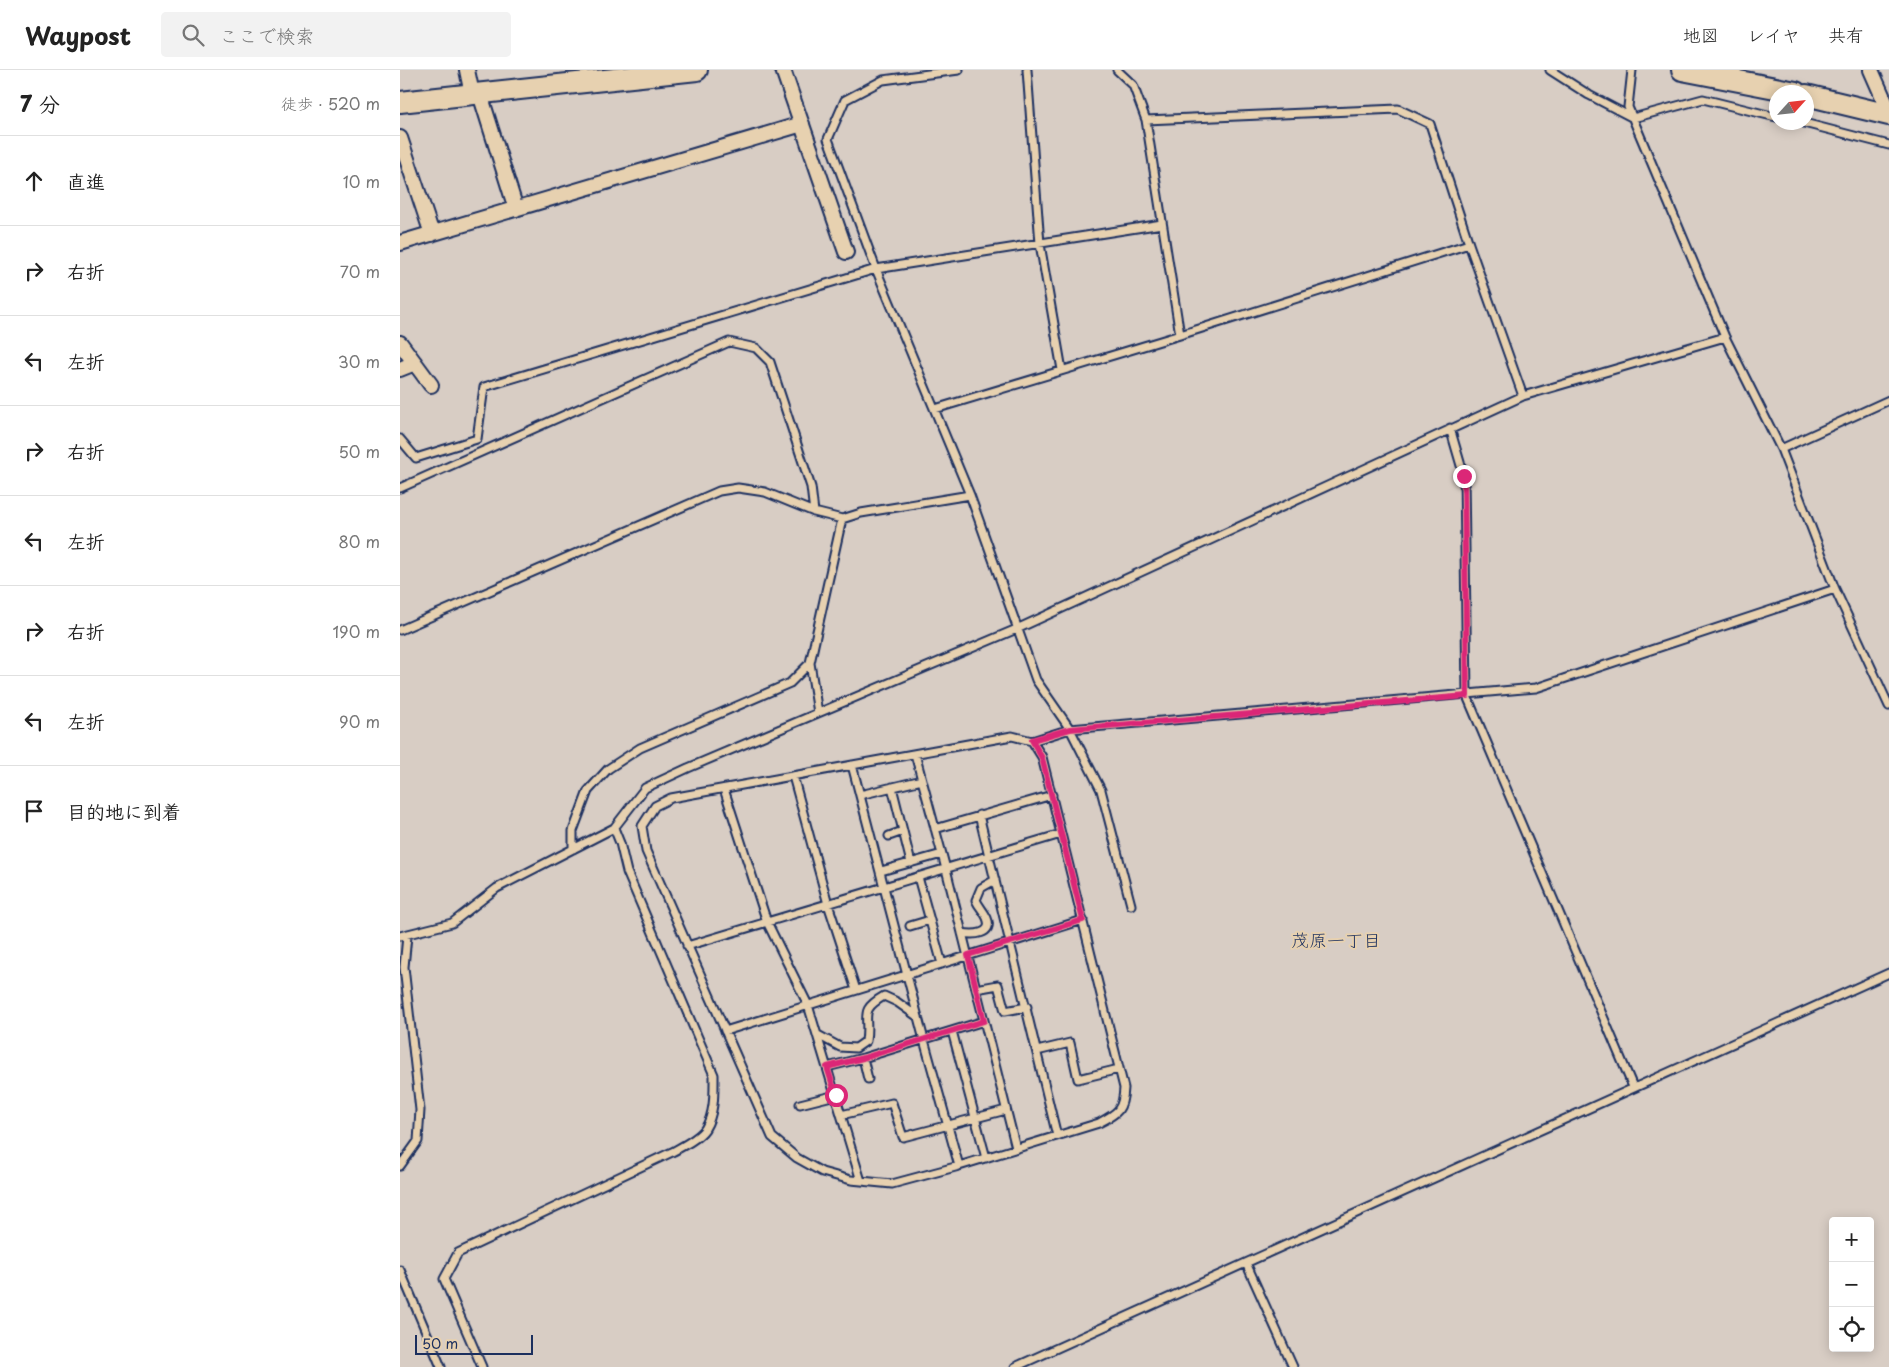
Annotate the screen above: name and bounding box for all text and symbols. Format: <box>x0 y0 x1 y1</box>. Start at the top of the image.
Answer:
search box <box>161 12 511 57</box>
text: Waypost <box>25 17 131 53</box>
icon: search <box>179 21 207 49</box>
text: ここで検索 <box>219 21 314 49</box>
text: 地図 <box>1683 21 1719 48</box>
text: レイヤ <box>1747 21 1800 48</box>
text: 共有 <box>1828 21 1864 48</box>
north arrow <box>1769 85 1814 130</box>
text: 7 分 <box>20 87 60 119</box>
text: 徒歩 · 520 m <box>281 91 380 115</box>
icon: ahead <box>20 167 48 195</box>
text: 直進 <box>67 167 105 195</box>
text: 10 m <box>343 169 380 193</box>
icon: right <box>20 257 48 285</box>
text: 右折 <box>67 257 105 285</box>
text: 70 m <box>340 259 380 283</box>
icon: left <box>20 347 48 375</box>
text: 左折 <box>67 347 105 375</box>
text: 30 m <box>338 349 380 373</box>
icon: right <box>20 437 48 465</box>
text: 右折 <box>67 437 105 465</box>
text: 50 m <box>339 439 380 463</box>
route end <box>1453 465 1476 488</box>
icon: left <box>20 527 48 555</box>
text: 左折 <box>67 527 105 555</box>
text: 80 m <box>338 529 380 553</box>
icon: right <box>20 617 48 645</box>
text: 右折 <box>67 617 105 645</box>
text: 190 m <box>332 619 380 643</box>
icon: left <box>20 707 48 735</box>
text: 左折 <box>67 707 105 735</box>
text: 90 m <box>339 709 380 733</box>
icon: arrive <box>20 797 48 825</box>
text: 目的地に到着 <box>67 797 181 825</box>
district label: 茂原一丁目 <box>1291 926 1381 953</box>
route start <box>825 1084 848 1107</box>
map controls <box>1829 1217 1874 1352</box>
button: + <box>1829 1217 1874 1262</box>
button: − <box>1829 1262 1874 1307</box>
button: locate <box>1829 1307 1874 1352</box>
scale bar <box>415 1332 532 1355</box>
text: 50 m <box>422 1333 458 1354</box>

